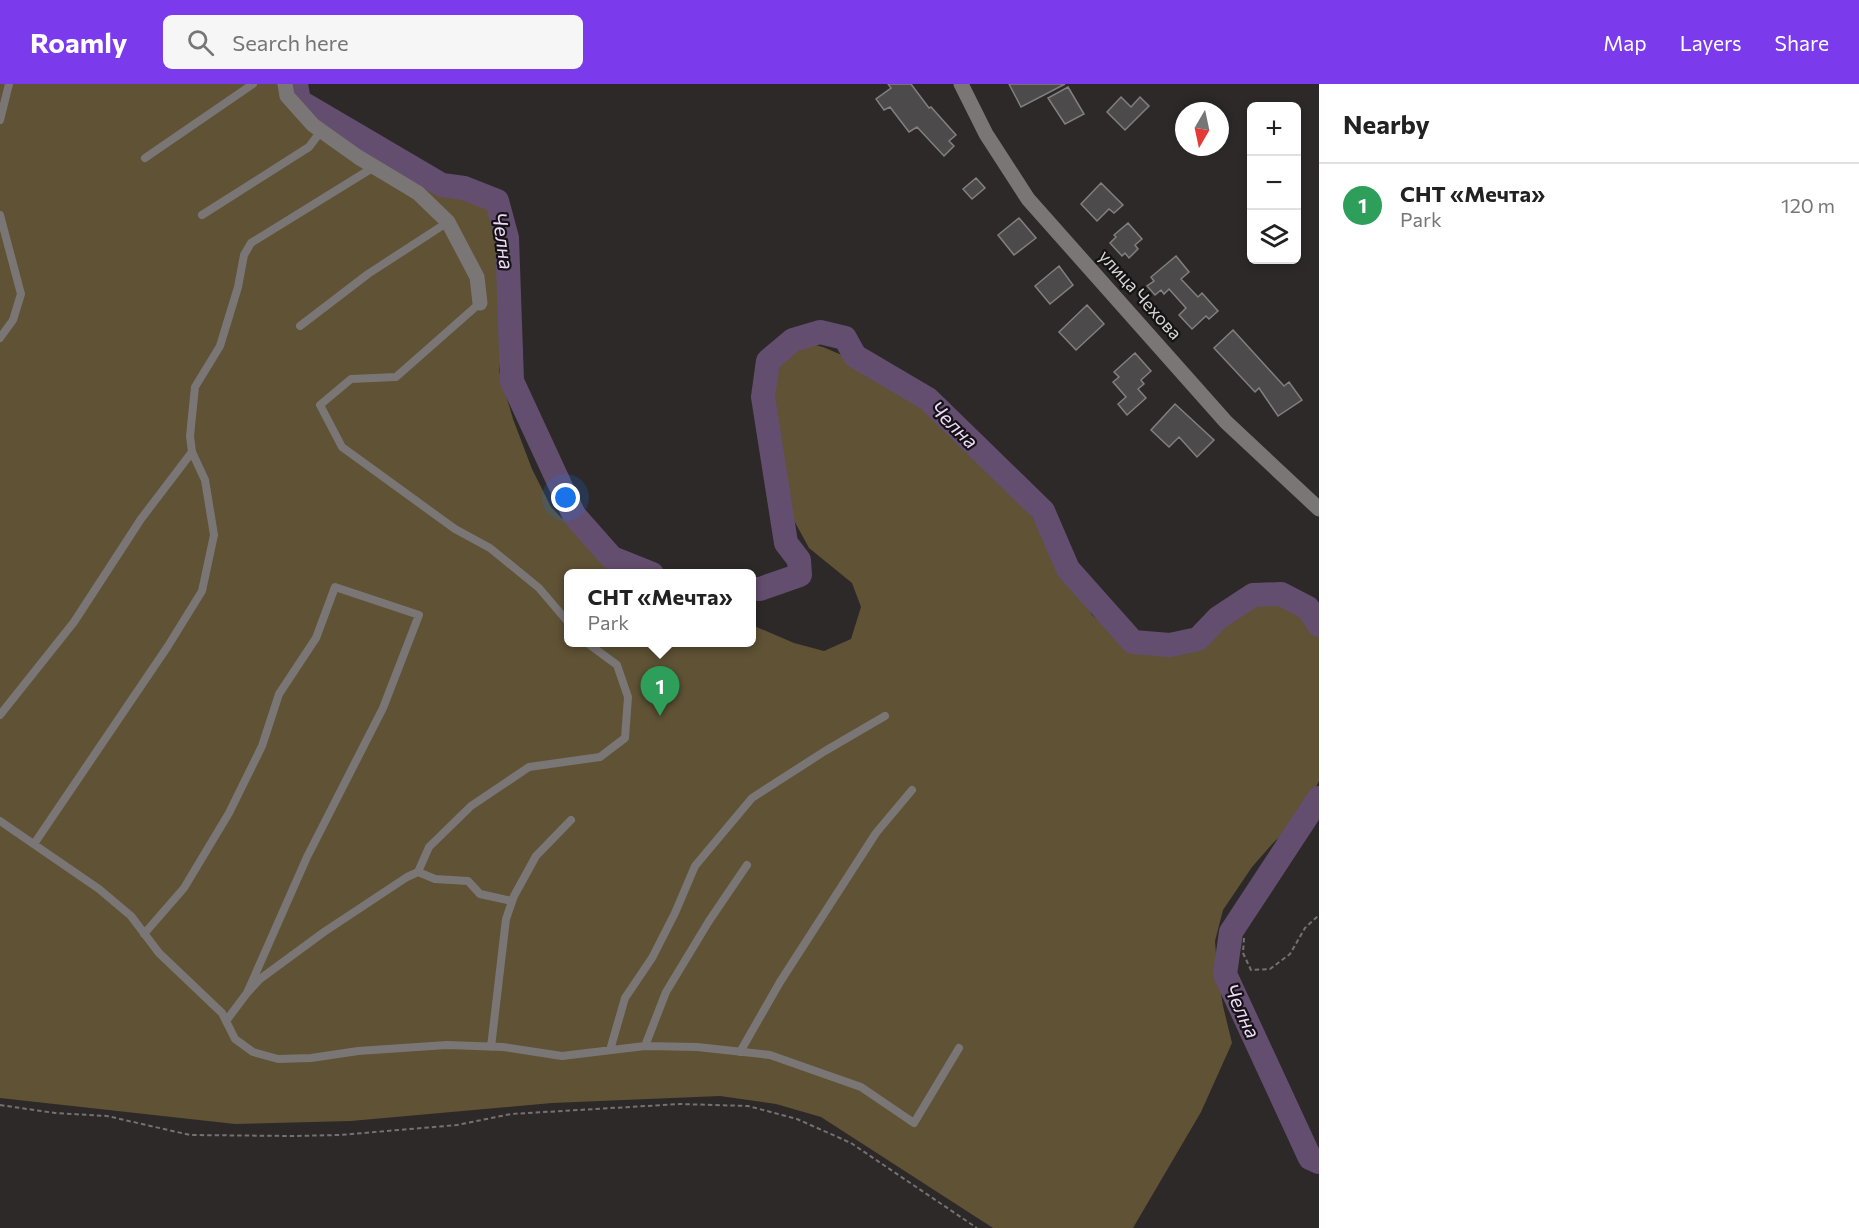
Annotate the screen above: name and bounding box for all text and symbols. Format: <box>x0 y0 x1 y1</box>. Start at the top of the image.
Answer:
search box <box>163 15 583 69</box>
text: Roamly <box>30 25 127 59</box>
icon: search <box>184 26 217 59</box>
text: Search here <box>232 29 349 56</box>
text: Map <box>1603 30 1647 55</box>
text: Layers <box>1680 30 1742 55</box>
text: Share <box>1775 30 1829 55</box>
north arrow <box>1175 102 1229 156</box>
map controls <box>1247 102 1301 264</box>
button: + <box>1247 102 1301 156</box>
text: Nearby <box>1343 108 1430 139</box>
button: − <box>1247 156 1301 210</box>
text: СНТ «Мечта» <box>1400 180 1545 207</box>
text: 1 <box>1358 193 1367 217</box>
text: 120 m <box>1781 193 1835 217</box>
text: Park <box>1400 207 1442 231</box>
button: layers <box>1247 210 1301 264</box>
water label: Челна <box>488 211 520 271</box>
street label: улица Чехова <box>1095 245 1187 344</box>
water label: Челна <box>926 396 984 453</box>
your location <box>551 483 580 512</box>
popup <box>564 569 756 647</box>
text: СНТ «Мечта» <box>587 583 733 610</box>
text: Park <box>587 610 629 634</box>
pin: 1 <box>640 666 680 716</box>
water label: Челна <box>1220 979 1266 1042</box>

